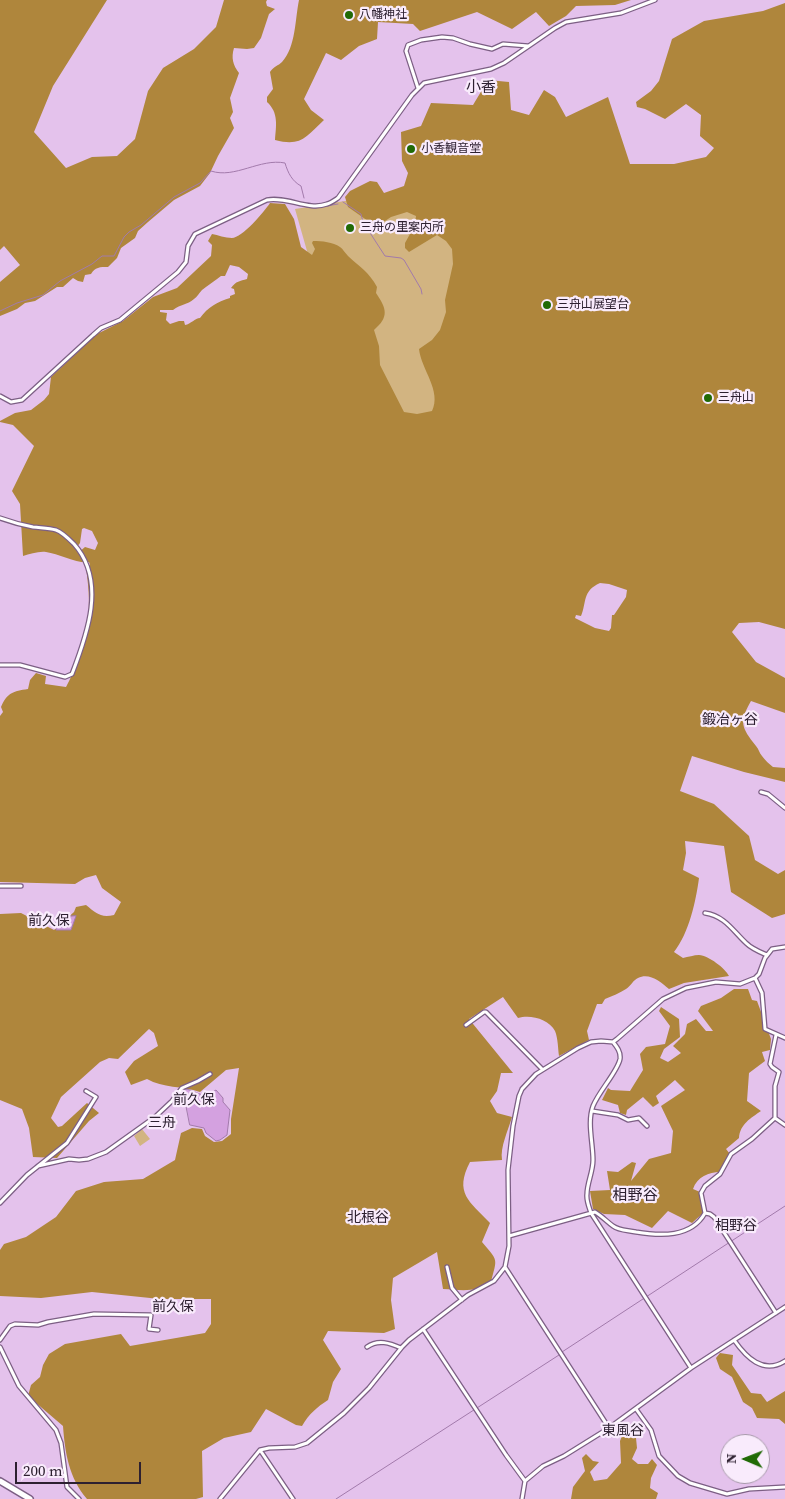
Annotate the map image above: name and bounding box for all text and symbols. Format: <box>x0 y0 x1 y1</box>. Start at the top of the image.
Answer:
place label: 八幡神社 <box>359 8 407 22</box>
marker: 八幡神社 <box>343 9 355 21</box>
district label: 小香 <box>466 79 496 97</box>
place label: 小香観音堂 <box>421 142 481 156</box>
marker: 小香観音堂 <box>405 143 417 155</box>
place label: 三舟の里案内所 <box>360 221 444 235</box>
marker: 三舟の里案内所 <box>344 222 356 234</box>
place label: 三舟山展望台 <box>557 298 629 312</box>
marker: 三舟山展望台 <box>541 299 553 311</box>
place label: 三舟山 <box>718 391 754 405</box>
marker: 三舟山 <box>702 392 714 404</box>
district label: 鍛冶ヶ谷 <box>702 712 758 728</box>
district label: 前久保 <box>28 913 70 929</box>
district label: 前久保 <box>173 1092 215 1108</box>
district label: 三舟 <box>148 1115 176 1131</box>
district label: 相野谷 <box>613 1187 657 1205</box>
district label: 北根谷 <box>347 1210 389 1226</box>
district label: 相野谷 <box>715 1218 757 1234</box>
district label: 前久保 <box>152 1299 194 1315</box>
district label: 東風谷 <box>602 1423 644 1439</box>
north arrow <box>720 1434 770 1484</box>
scale bar <box>18 1452 144 1484</box>
text: N <box>721 1453 741 1464</box>
text: 200 m <box>23 1460 63 1481</box>

